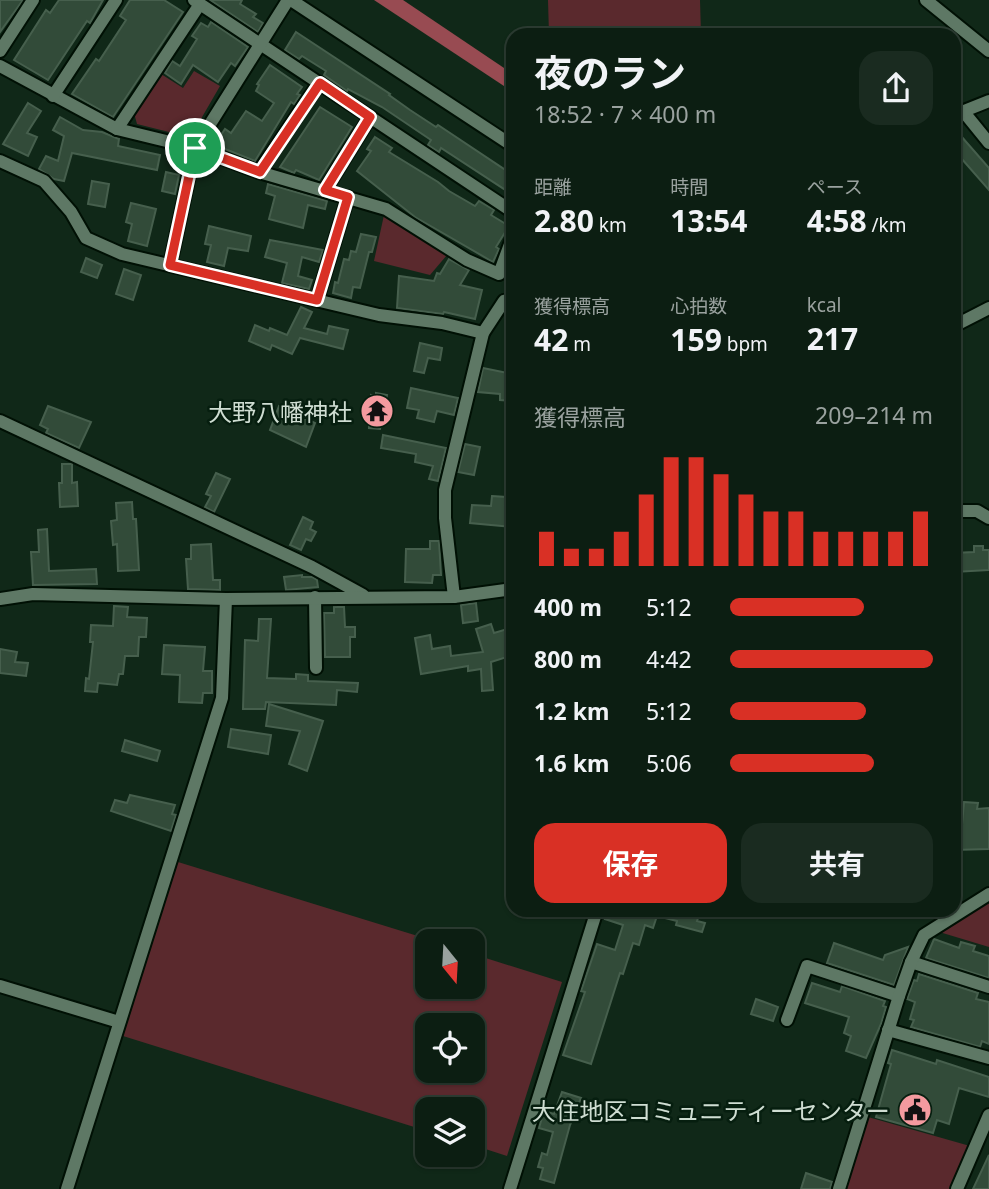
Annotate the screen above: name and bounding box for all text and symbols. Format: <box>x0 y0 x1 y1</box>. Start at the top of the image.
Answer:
text: 夜のラン <box>534 46 686 98</box>
button: share <box>859 51 933 125</box>
text: 18:52 · 7 × 400 m <box>534 98 716 130</box>
pin <box>165 118 225 178</box>
icon: arrive <box>176 129 214 167</box>
text: 距離 <box>534 174 572 200</box>
text: 時間 <box>670 174 708 200</box>
text: ペース <box>807 174 863 200</box>
text: 2.80 <box>534 200 594 241</box>
text: 13:54 <box>670 200 747 241</box>
text: 4:58 <box>807 200 867 241</box>
text: km <box>594 212 627 238</box>
text: /km <box>867 212 907 238</box>
text: kcal <box>807 292 841 318</box>
text: 獲得標高 <box>534 293 610 319</box>
text: 心拍数 <box>670 293 727 319</box>
text: 217 <box>807 318 858 359</box>
text: 42 <box>534 319 568 360</box>
text: 159 <box>670 319 722 360</box>
text: m <box>568 331 591 357</box>
text: bpm <box>722 331 768 357</box>
temple icon: 大野八幡神社 <box>358 392 396 430</box>
place label: 大野八幡神社 <box>208 395 352 428</box>
text: 209–214 m <box>815 399 933 431</box>
text: 獲得標高 <box>534 401 626 433</box>
text: 400 m <box>534 591 602 623</box>
text: 5:12 <box>646 591 692 623</box>
text: 800 m <box>534 643 602 675</box>
text: 4:42 <box>646 643 692 675</box>
text: 1.2 km <box>534 695 609 727</box>
text: 5:12 <box>646 695 692 727</box>
text: 1.6 km <box>534 747 609 779</box>
text: 5:06 <box>646 747 692 779</box>
button: 保存 <box>534 823 727 903</box>
button: 共有 <box>741 823 933 903</box>
north arrow <box>415 929 485 999</box>
map controls <box>415 929 485 1167</box>
button: locate <box>415 1013 485 1083</box>
public building icon: 大住地区コミュニティーセンター <box>896 1091 934 1129</box>
place label: 大住地区コミュニティーセンター <box>531 1094 890 1127</box>
button: layers <box>415 1097 485 1167</box>

